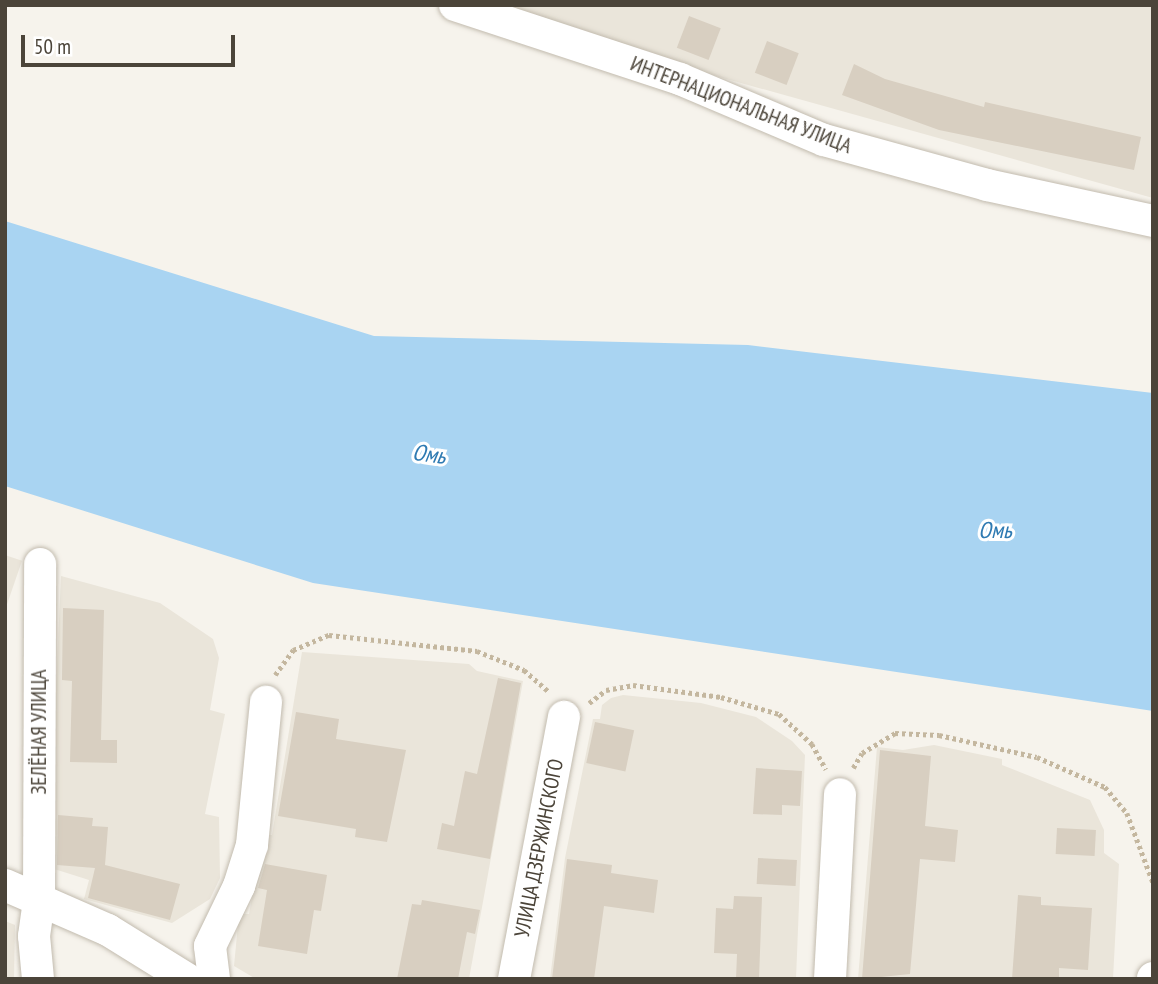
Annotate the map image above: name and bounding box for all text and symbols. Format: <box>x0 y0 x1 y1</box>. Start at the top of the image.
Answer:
scale bar <box>24 21 238 65</box>
text: 50 m <box>34 33 71 60</box>
street label: ИНТЕРНАЦИОНАЛЬНАЯ УЛИЦА <box>627 51 855 159</box>
water label: Омь <box>411 438 447 470</box>
water label: Омь <box>978 516 1012 544</box>
street label: ЗЕЛЁНАЯ УЛИЦА <box>26 669 52 795</box>
street label: УЛИЦА ДЗЕРЖИНСКОГО <box>509 756 569 940</box>

